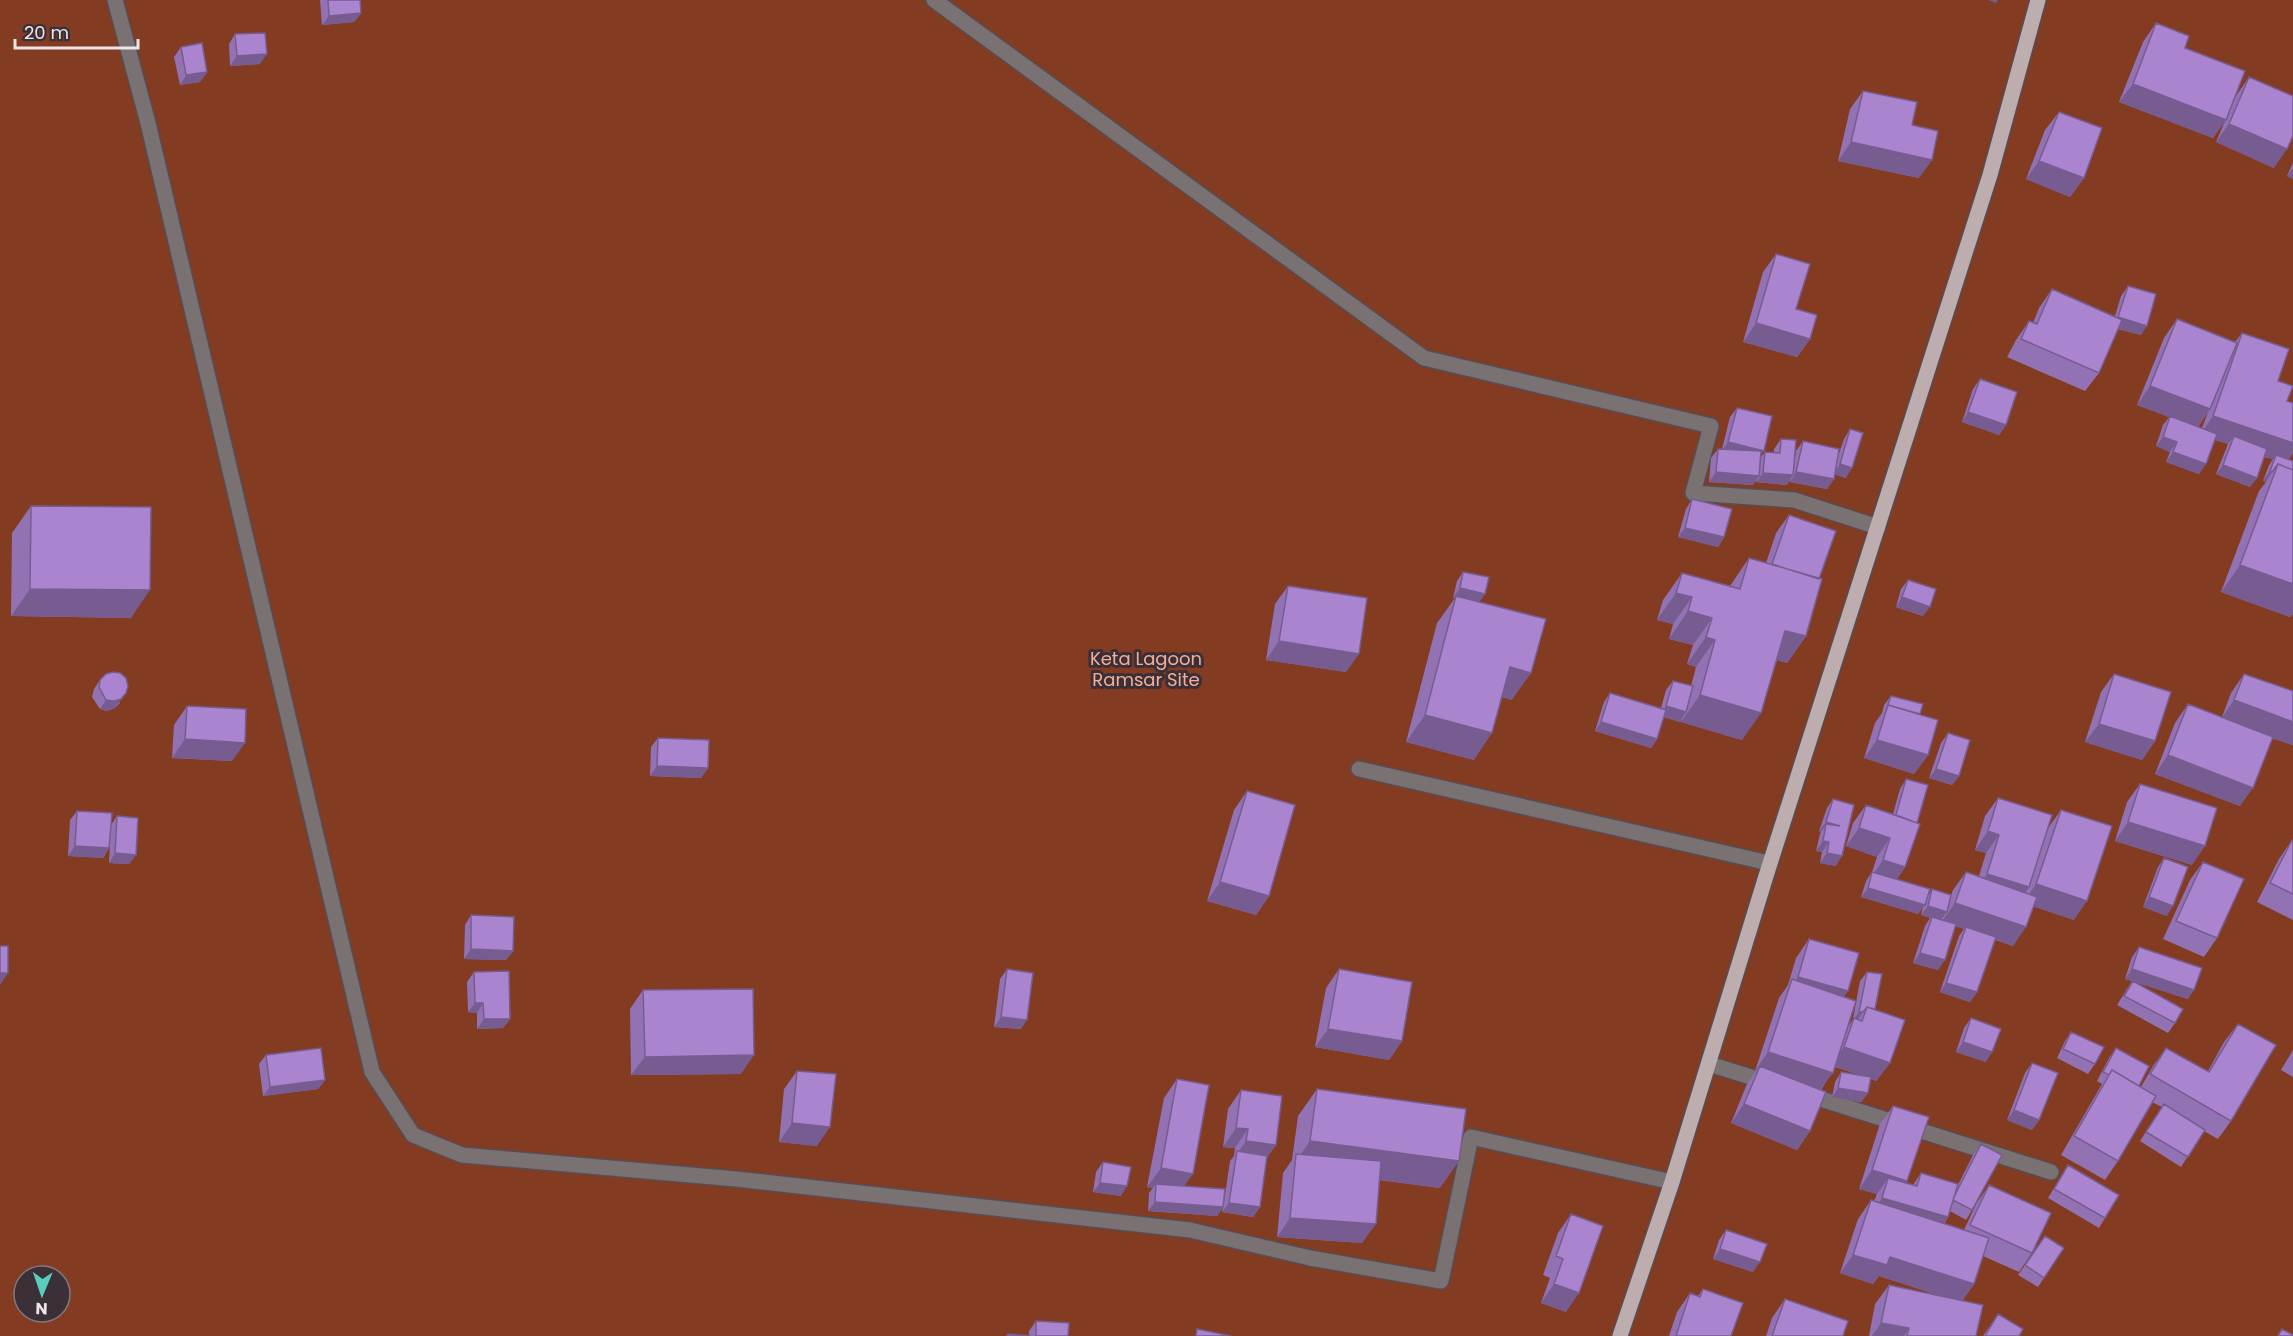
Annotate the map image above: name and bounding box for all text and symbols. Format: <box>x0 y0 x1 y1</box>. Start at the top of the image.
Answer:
scale bar <box>15 12 138 50</box>
text: 20 m <box>24 20 69 45</box>
park label: Keta Lagoon Ramsar Site <box>1090 646 1202 692</box>
north arrow <box>12 1264 72 1324</box>
text: N <box>35 1297 48 1320</box>

